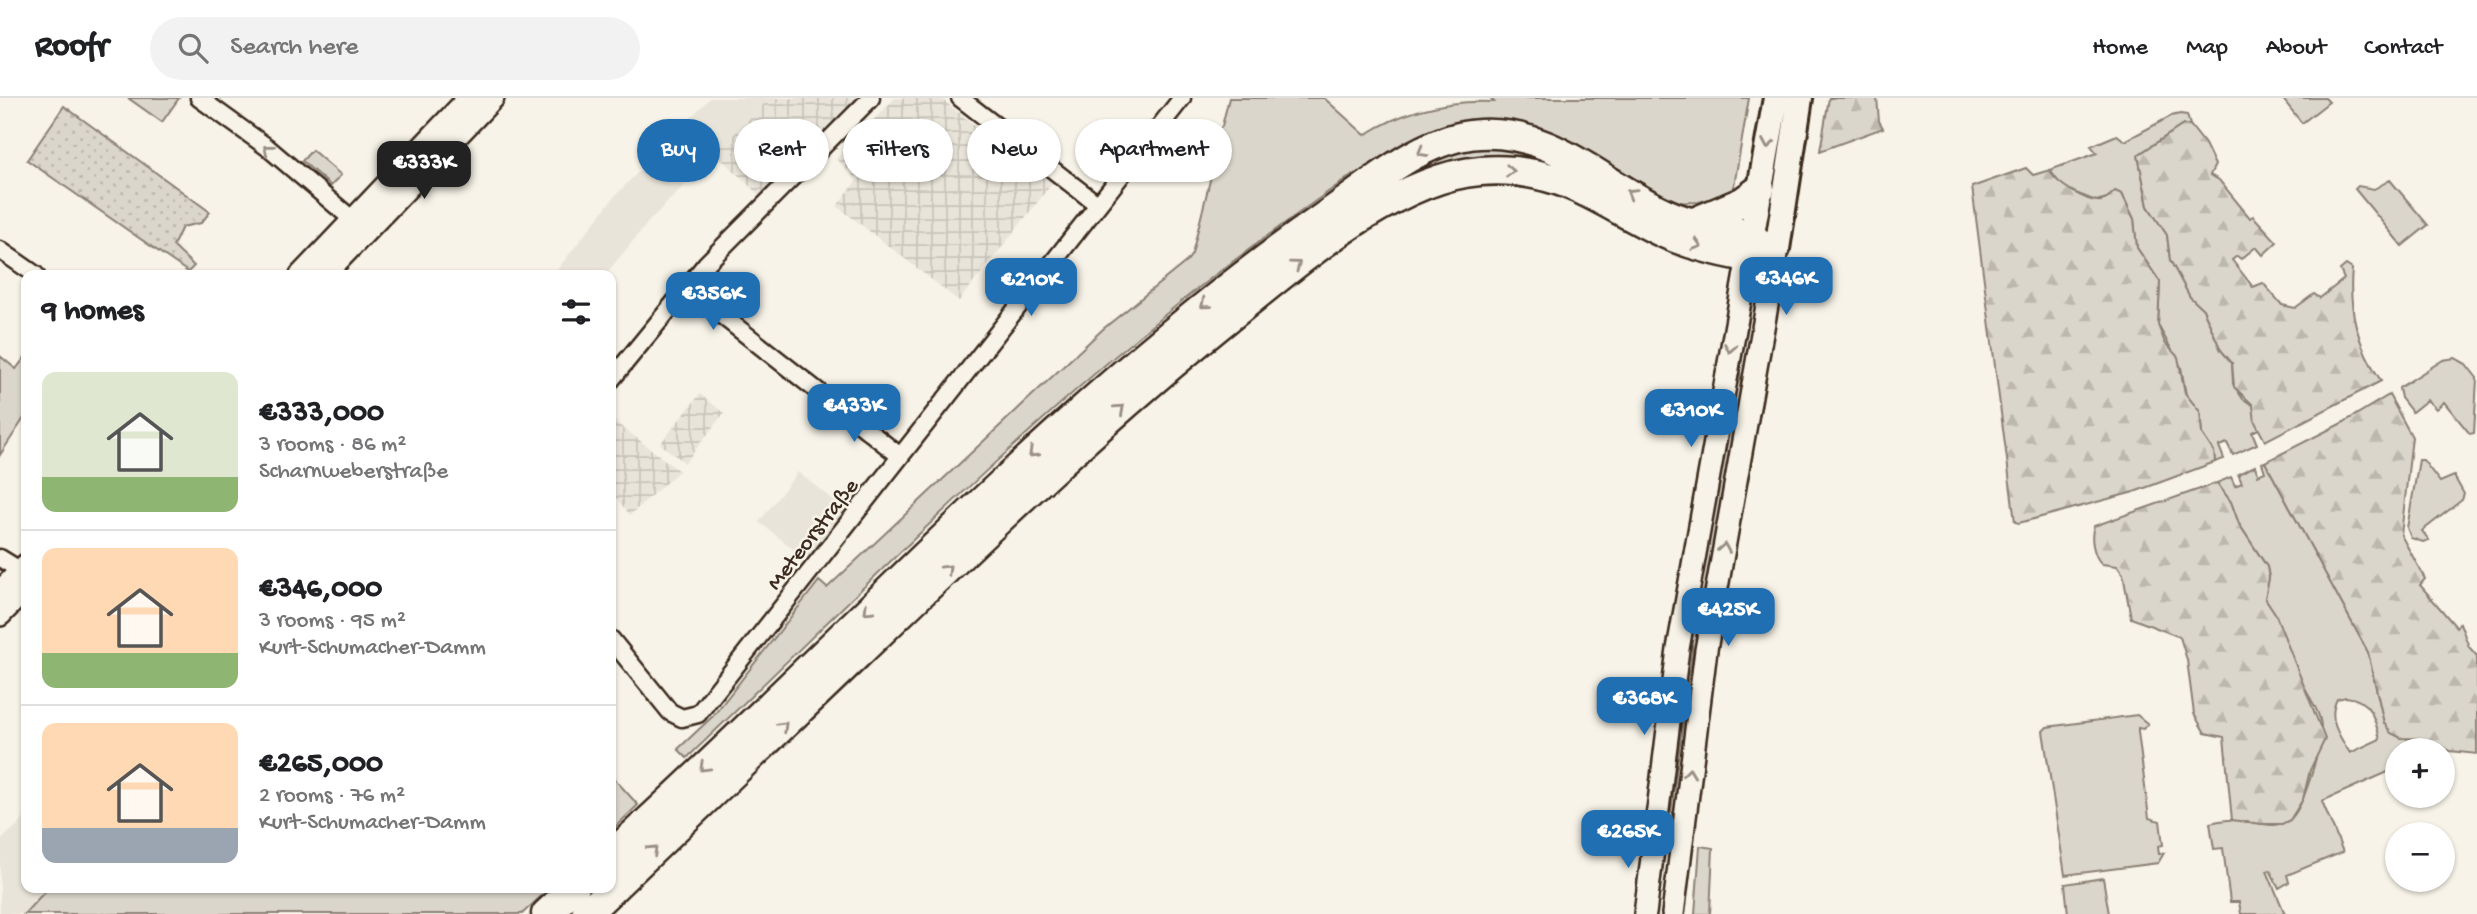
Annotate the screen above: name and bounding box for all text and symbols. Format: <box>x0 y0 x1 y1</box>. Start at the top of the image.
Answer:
search box <box>150 17 640 80</box>
text: Roofr <box>35 29 108 67</box>
icon: search <box>174 29 212 67</box>
text: Search here <box>230 33 358 64</box>
text: Home <box>2092 34 2148 63</box>
text: Map <box>2186 34 2228 63</box>
text: About <box>2266 34 2326 63</box>
text: Contact <box>2364 34 2442 63</box>
chip: Buy <box>637 119 720 182</box>
chip: Rent <box>734 119 829 182</box>
chip: Filters <box>843 119 953 182</box>
chip: New <box>967 119 1061 182</box>
chip: Apartment <box>1075 119 1232 182</box>
one-way arrow <box>1761 138 1776 149</box>
pin: €333K <box>375 141 473 201</box>
one-way arrow <box>264 144 276 157</box>
one-way arrow <box>1416 144 1429 157</box>
text: €333K <box>393 150 455 177</box>
one-way arrow <box>1505 163 1516 178</box>
one-way arrow <box>1626 188 1639 201</box>
one-way arrow <box>1691 236 1703 251</box>
pin: €210K <box>982 258 1080 318</box>
pin: €346K <box>1737 258 1835 317</box>
one-way arrow <box>1288 261 1301 273</box>
text: €346K <box>1756 266 1816 293</box>
text: €210K <box>1001 267 1061 294</box>
pin: €356K <box>664 272 762 332</box>
text: €356K <box>682 281 744 308</box>
icon: filters <box>557 293 595 331</box>
text: 9 homes <box>42 295 144 330</box>
one-way arrow <box>1201 296 1213 309</box>
one-way arrow <box>1724 342 1739 354</box>
pin: €433K <box>805 384 903 444</box>
pin: €310K <box>1642 390 1740 449</box>
text: €433K <box>823 393 885 420</box>
text: €333,000 <box>259 397 384 432</box>
text: €310K <box>1661 398 1721 425</box>
icon: home <box>98 400 182 484</box>
one-way arrow <box>1112 405 1125 417</box>
text: 3 rooms · 86 m² <box>259 432 406 459</box>
one-way arrow <box>1028 445 1041 458</box>
text: Scharnweberstraße <box>259 459 448 486</box>
street label: Meteorstraße <box>762 473 866 596</box>
one-way arrow <box>1716 542 1731 554</box>
one-way arrow <box>939 564 952 577</box>
text: €346,000 <box>259 573 382 608</box>
icon: home <box>98 576 182 660</box>
pin: €425K <box>1679 588 1777 648</box>
text: €425K <box>1698 597 1758 624</box>
one-way arrow <box>864 601 877 614</box>
text: 3 rooms · 95 m² <box>259 608 406 635</box>
text: Kurt-Schumacher-Damm <box>259 635 486 662</box>
pin: €368K <box>1595 678 1693 737</box>
text: €368K <box>1613 686 1675 713</box>
one-way arrow <box>775 722 788 735</box>
map controls <box>2385 738 2455 892</box>
button: + <box>2385 738 2455 808</box>
text: €265,000 <box>259 748 383 783</box>
icon: home <box>98 751 182 835</box>
one-way arrow <box>699 759 712 771</box>
one-way arrow <box>1681 767 1696 779</box>
text: 2 rooms · 76 m² <box>259 783 405 810</box>
text: Kurt-Schumacher-Damm <box>259 810 486 837</box>
pin: €265K <box>1579 810 1677 870</box>
text: €265K <box>1597 819 1659 846</box>
button: − <box>2385 822 2455 892</box>
one-way arrow <box>645 846 658 859</box>

